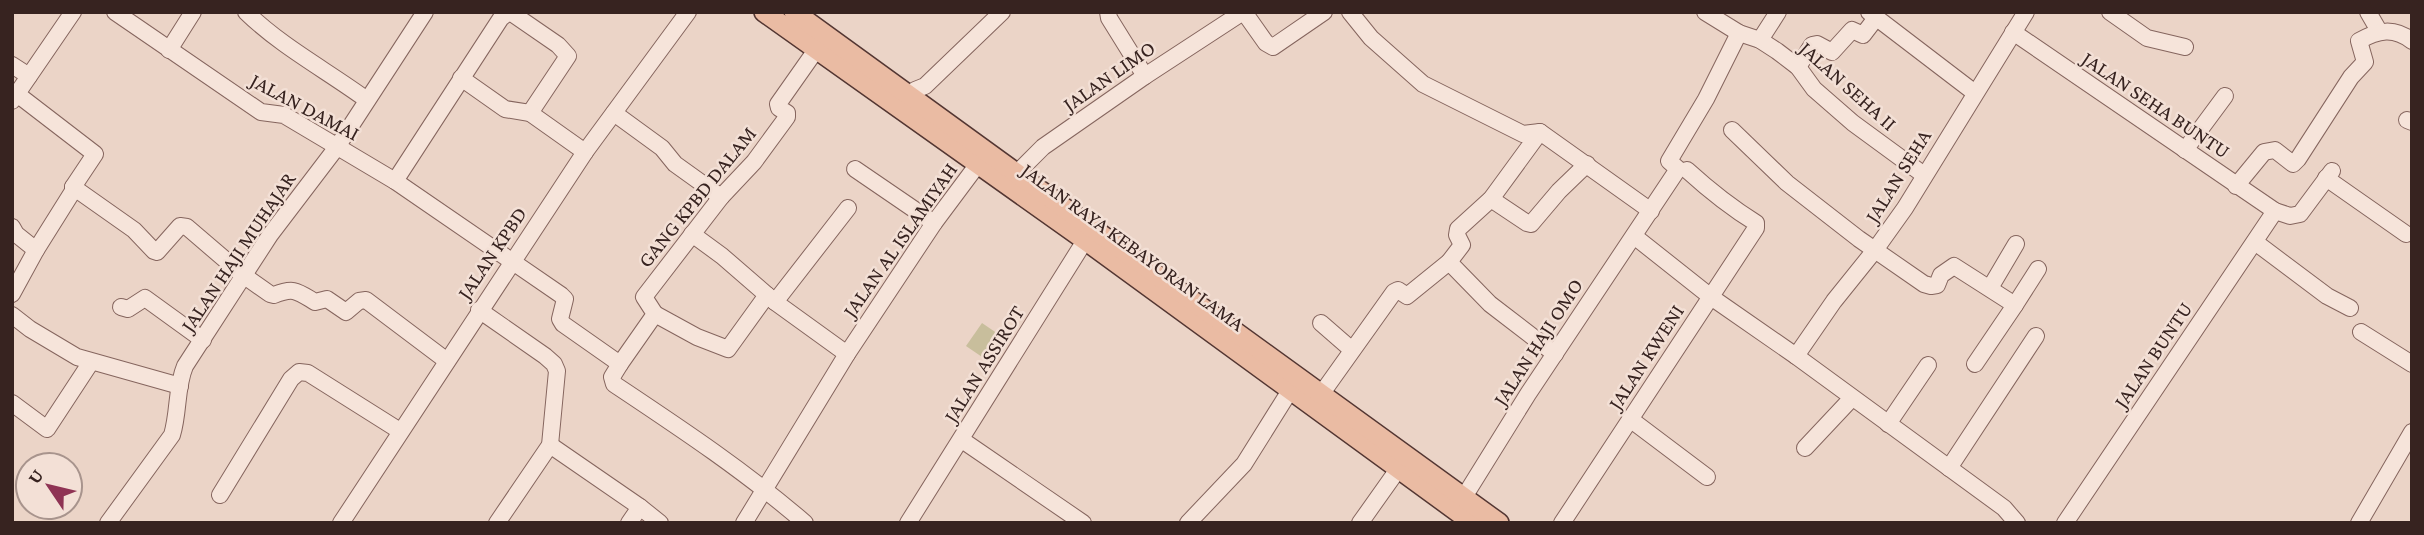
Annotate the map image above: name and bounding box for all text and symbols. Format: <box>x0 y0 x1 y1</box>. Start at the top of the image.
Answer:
street label: JALAN SEHA II <box>1793 35 1901 136</box>
street label: JALAN LIMO <box>1057 36 1160 118</box>
street label: JALAN SEHA BUNTU <box>2076 46 2235 163</box>
street label: JALAN DAMAI <box>245 67 364 146</box>
street label: GANG KPBD DALAM <box>633 122 761 272</box>
street label: JALAN SEHA <box>1859 125 1936 229</box>
street label: JALAN RAYA KEBAYORAN LAMA <box>1015 157 1249 336</box>
street label: JALAN AL ISLAMIYAH <box>837 158 962 323</box>
street label: JALAN HAJI MUHAJAR <box>175 167 301 338</box>
street label: JALAN KPBD <box>451 202 532 305</box>
street label: JALAN HAJI OMO <box>1487 274 1588 412</box>
street label: JALAN BUNTU <box>2108 298 2197 414</box>
street label: JALAN KWENI <box>1602 300 1689 416</box>
street label: JALAN ASSIROT <box>938 301 1030 428</box>
north arrow <box>14 451 84 521</box>
text: U <box>23 465 48 488</box>

